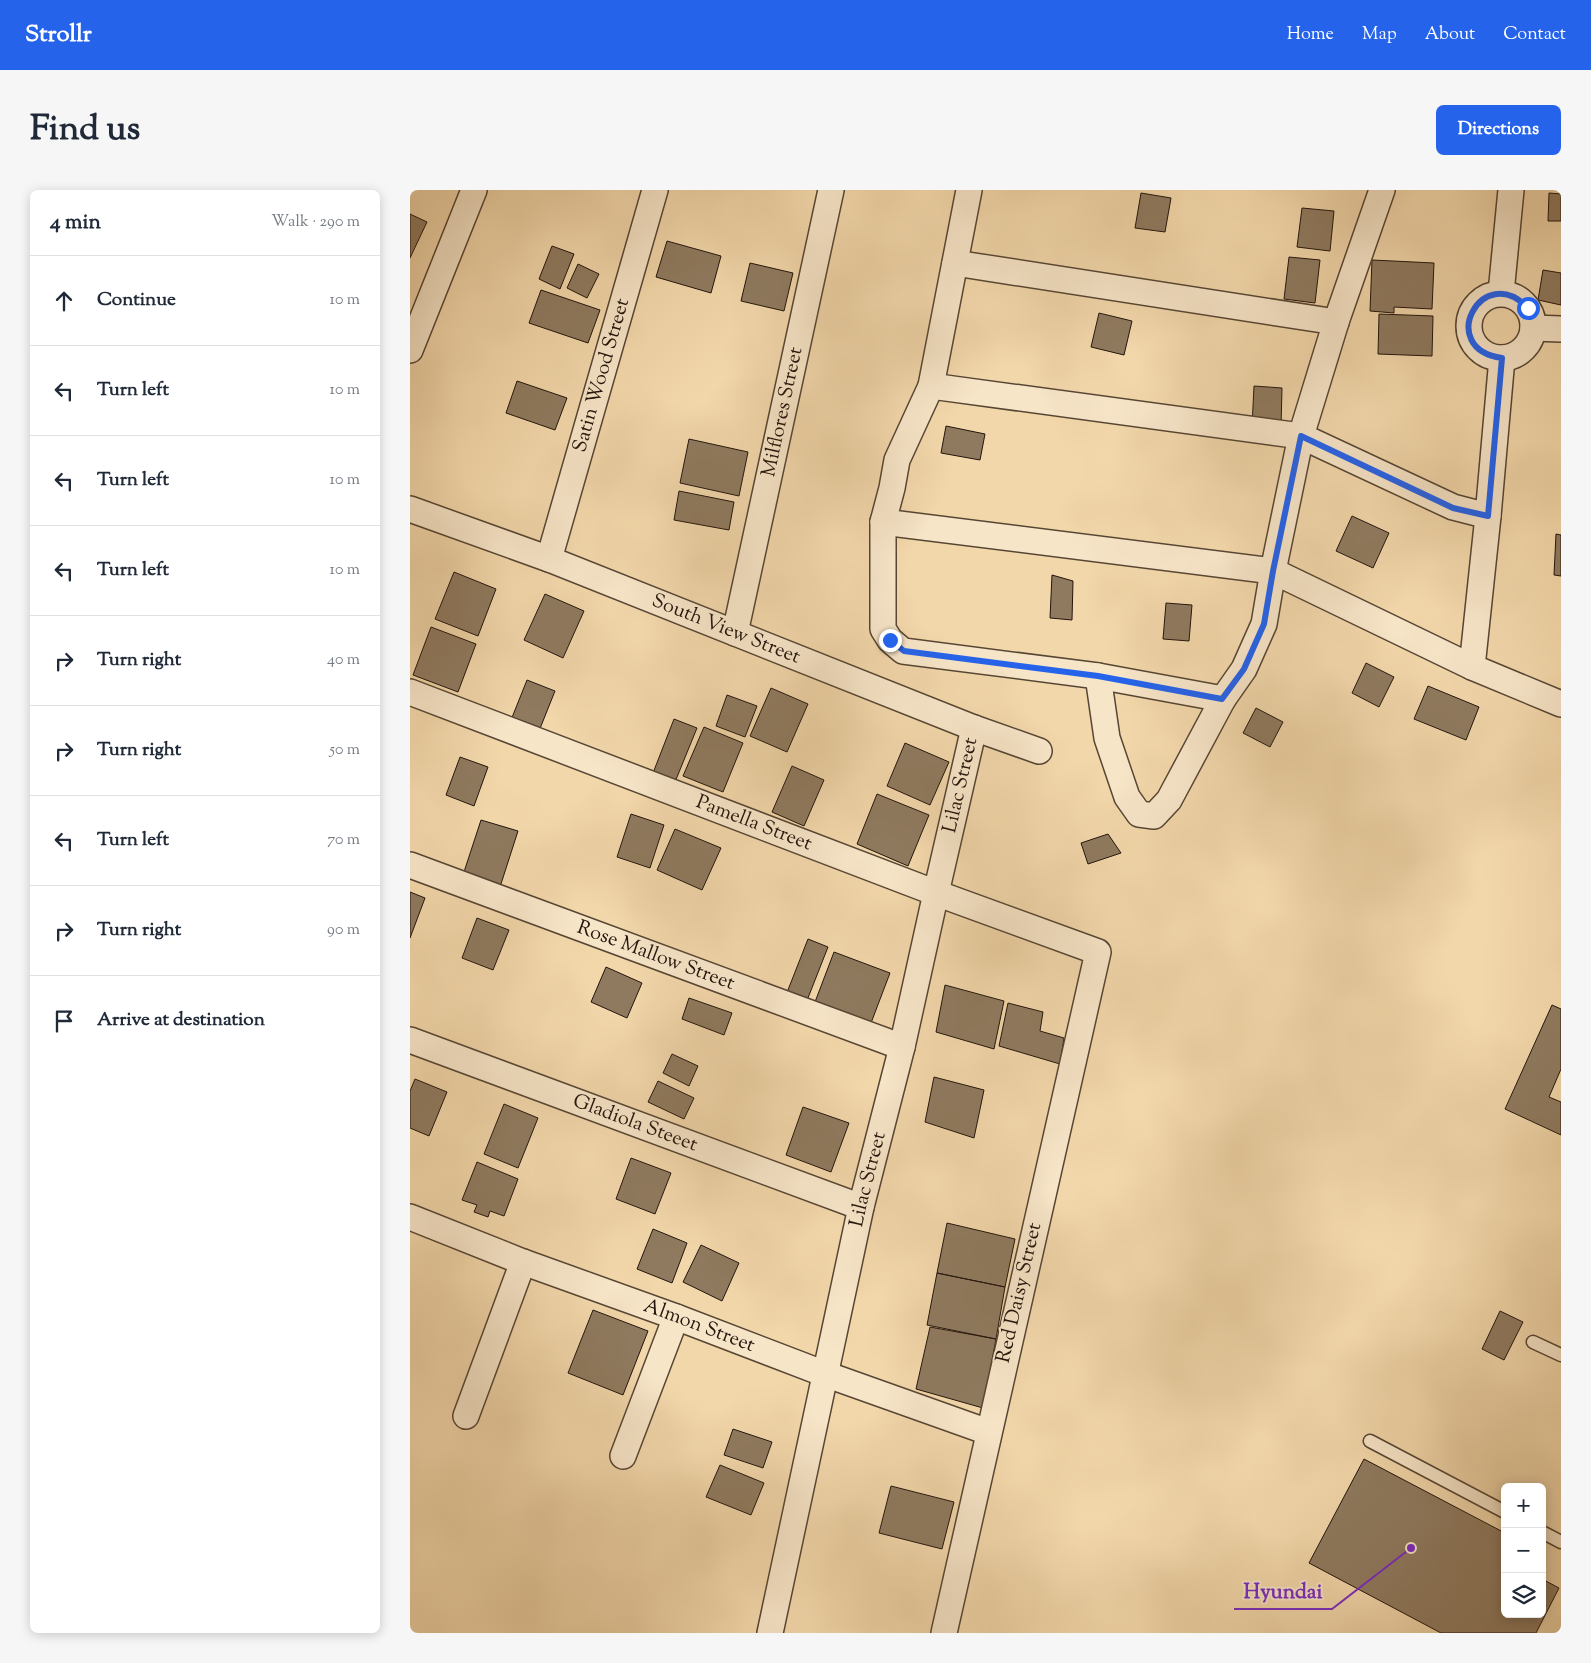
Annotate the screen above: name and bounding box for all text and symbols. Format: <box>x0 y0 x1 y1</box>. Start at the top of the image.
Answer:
text: Strollr <box>25 18 92 52</box>
text: Home <box>1287 22 1334 48</box>
text: Map <box>1362 22 1397 48</box>
text: About <box>1425 22 1475 48</box>
text: Contact <box>1503 22 1566 48</box>
text: Find us <box>30 105 140 156</box>
button: Directions <box>1436 105 1561 155</box>
text: 4 min <box>50 208 101 238</box>
text: Walk · 290 m <box>271 211 360 234</box>
icon: ahead <box>50 287 78 315</box>
text: Continue <box>97 287 176 314</box>
text: 10 m <box>330 289 360 312</box>
street label: Satin Wood Street <box>566 295 638 456</box>
route start <box>1517 297 1540 320</box>
street label: Milflores Street <box>755 344 811 480</box>
icon: left <box>50 377 78 405</box>
text: Turn left <box>97 377 169 404</box>
text: 10 m <box>330 379 360 402</box>
icon: left <box>50 467 78 495</box>
text: Turn left <box>97 467 169 494</box>
text: 10 m <box>330 469 360 492</box>
icon: left <box>50 557 78 585</box>
text: Turn left <box>97 557 169 584</box>
text: 10 m <box>330 559 360 582</box>
street label: South View Street <box>647 587 805 672</box>
route end <box>879 629 902 652</box>
icon: right <box>50 647 78 675</box>
text: Turn right <box>97 647 181 674</box>
text: 40 m <box>327 649 360 672</box>
street label: Lilac Street <box>936 735 986 836</box>
icon: right <box>50 737 78 765</box>
text: Turn right <box>97 737 181 764</box>
text: 50 m <box>329 739 360 762</box>
street label: Pamella Street <box>692 788 816 859</box>
icon: left <box>50 827 78 855</box>
text: Turn left <box>97 827 169 854</box>
text: 70 m <box>327 829 360 852</box>
street label: Rose Mallow Street <box>573 913 739 998</box>
icon: right <box>50 917 78 945</box>
text: Turn right <box>97 917 181 944</box>
text: 90 m <box>327 919 360 942</box>
icon: arrive <box>50 1007 78 1035</box>
text: Arrive at destination <box>97 1007 265 1034</box>
street label: Gladiola Steeet <box>568 1087 702 1160</box>
street label: Lilac Street <box>843 1129 894 1230</box>
street label: Red Daisy Street <box>990 1220 1050 1366</box>
street label: Almon Street <box>639 1292 759 1360</box>
map controls <box>1501 1483 1546 1618</box>
button: + <box>1501 1483 1546 1528</box>
button: − <box>1501 1528 1546 1573</box>
callout: Hyundai <box>1234 1573 1332 1609</box>
button: layers <box>1501 1573 1546 1618</box>
text: Hyundai <box>1244 1578 1322 1608</box>

